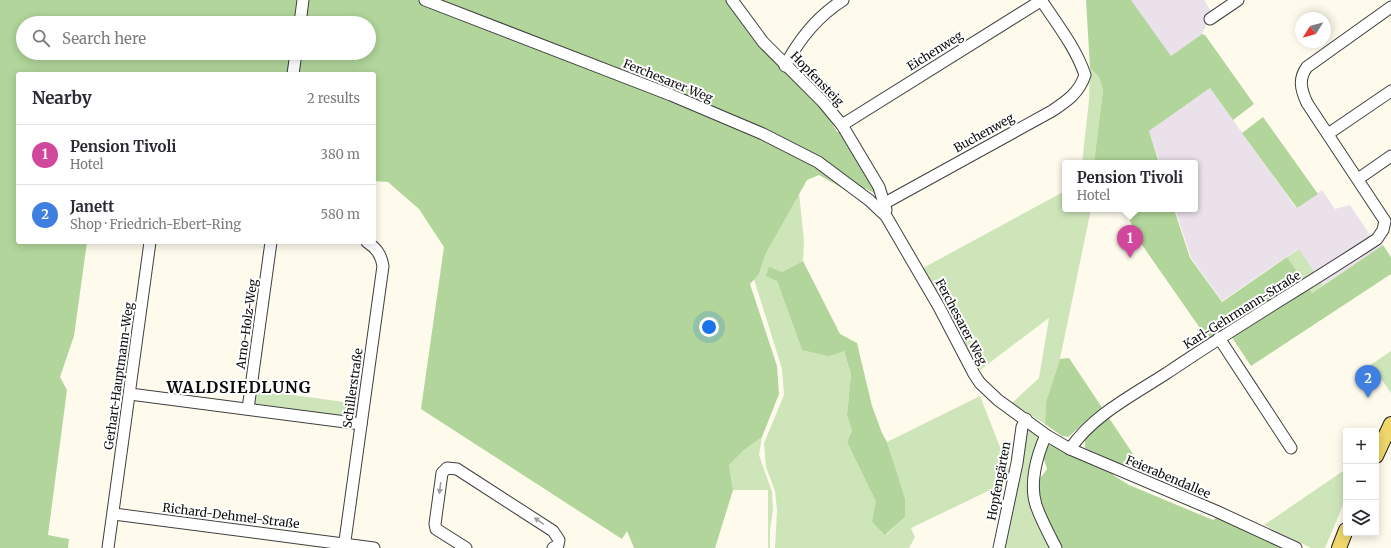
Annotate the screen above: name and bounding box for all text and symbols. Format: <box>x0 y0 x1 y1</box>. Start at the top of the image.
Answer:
north arrow <box>1295 12 1331 48</box>
search box <box>16 16 376 60</box>
icon: search <box>30 27 52 49</box>
street label: Eichenweg <box>904 27 966 74</box>
text: Search here <box>62 29 146 48</box>
street label: Hopfensteig <box>788 48 848 110</box>
street label: Ferchesarer Weg <box>621 56 716 106</box>
text: Nearby <box>32 87 92 109</box>
text: 2 results <box>307 90 360 107</box>
street label: Buchenweg <box>951 109 1017 155</box>
text: Pension Tivoli <box>70 137 176 156</box>
text: 1 <box>42 146 48 163</box>
text: 380 m <box>321 146 360 163</box>
text: Hotel <box>70 156 103 173</box>
popup <box>1062 160 1198 212</box>
text: Pension Tivoli <box>1077 168 1183 187</box>
text: Hotel <box>1077 187 1110 204</box>
text: Janett <box>70 197 114 216</box>
text: 2 <box>41 206 49 223</box>
text: 580 m <box>321 206 360 223</box>
text: Shop · Friedrich-Ebert-Ring <box>70 216 241 233</box>
pin: 1 <box>1117 225 1143 258</box>
street label: Karl-Gehrmann-Straße <box>1180 267 1303 352</box>
street label: Ferchesarer Weg <box>932 276 991 368</box>
street label: Arno-Holz-Weg <box>233 277 260 371</box>
street label: Gerhart-Hauptmann-Weg <box>101 300 136 451</box>
your location <box>699 317 719 337</box>
street label: Schillerstraße <box>339 347 366 429</box>
pin: 2 <box>1355 365 1381 398</box>
district label: WALDSIEDLUNG <box>166 377 311 397</box>
map controls <box>1343 428 1379 536</box>
button: + <box>1343 428 1379 464</box>
street label: Hopfengärten <box>984 440 1014 522</box>
street label: Feierabendallee <box>1124 452 1213 501</box>
button: − <box>1343 464 1379 500</box>
one-way arrow <box>437 482 443 494</box>
street label: Richard-Dehmel-Straße <box>162 500 300 531</box>
button: layers <box>1343 500 1379 536</box>
one-way arrow <box>533 518 545 525</box>

